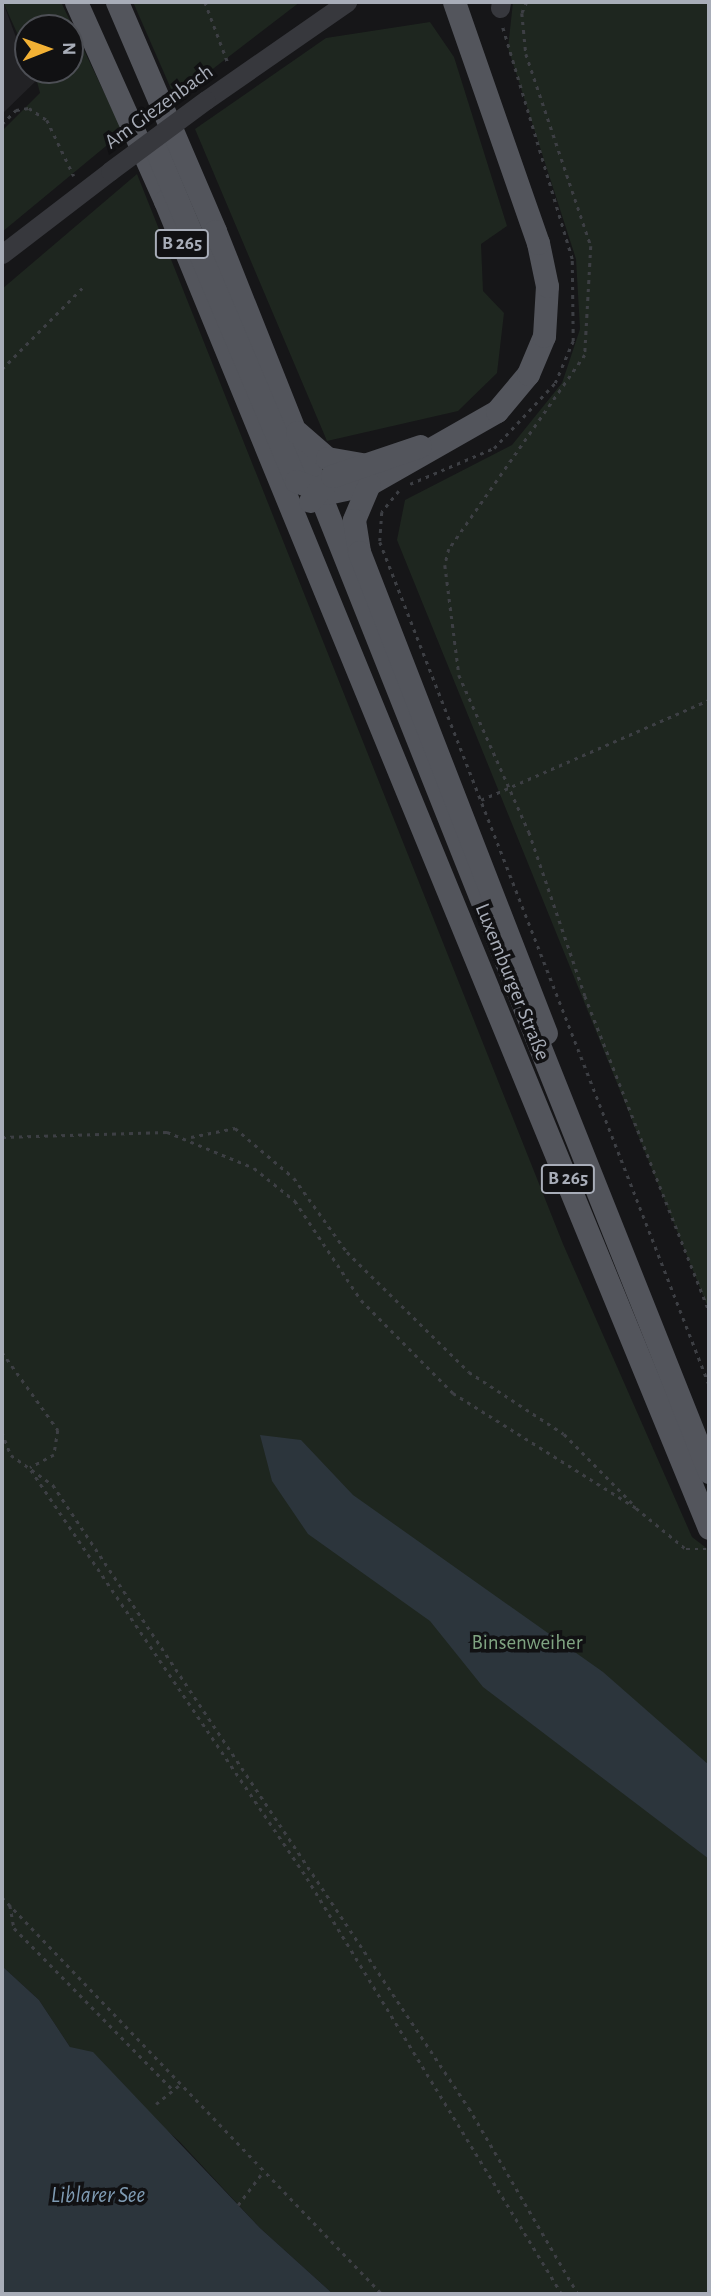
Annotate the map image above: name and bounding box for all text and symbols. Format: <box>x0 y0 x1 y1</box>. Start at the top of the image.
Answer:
north arrow <box>14 14 84 84</box>
text: N <box>59 42 78 55</box>
street label: Am Giezenbach <box>100 59 218 155</box>
road number: B 265 <box>154 228 210 260</box>
street label: Luxemburger Straße <box>469 900 555 1064</box>
road number: B 265 <box>540 1163 596 1194</box>
park label: Binsenweiher <box>471 1630 583 1656</box>
water label: Liblarer See <box>51 2182 145 2210</box>

